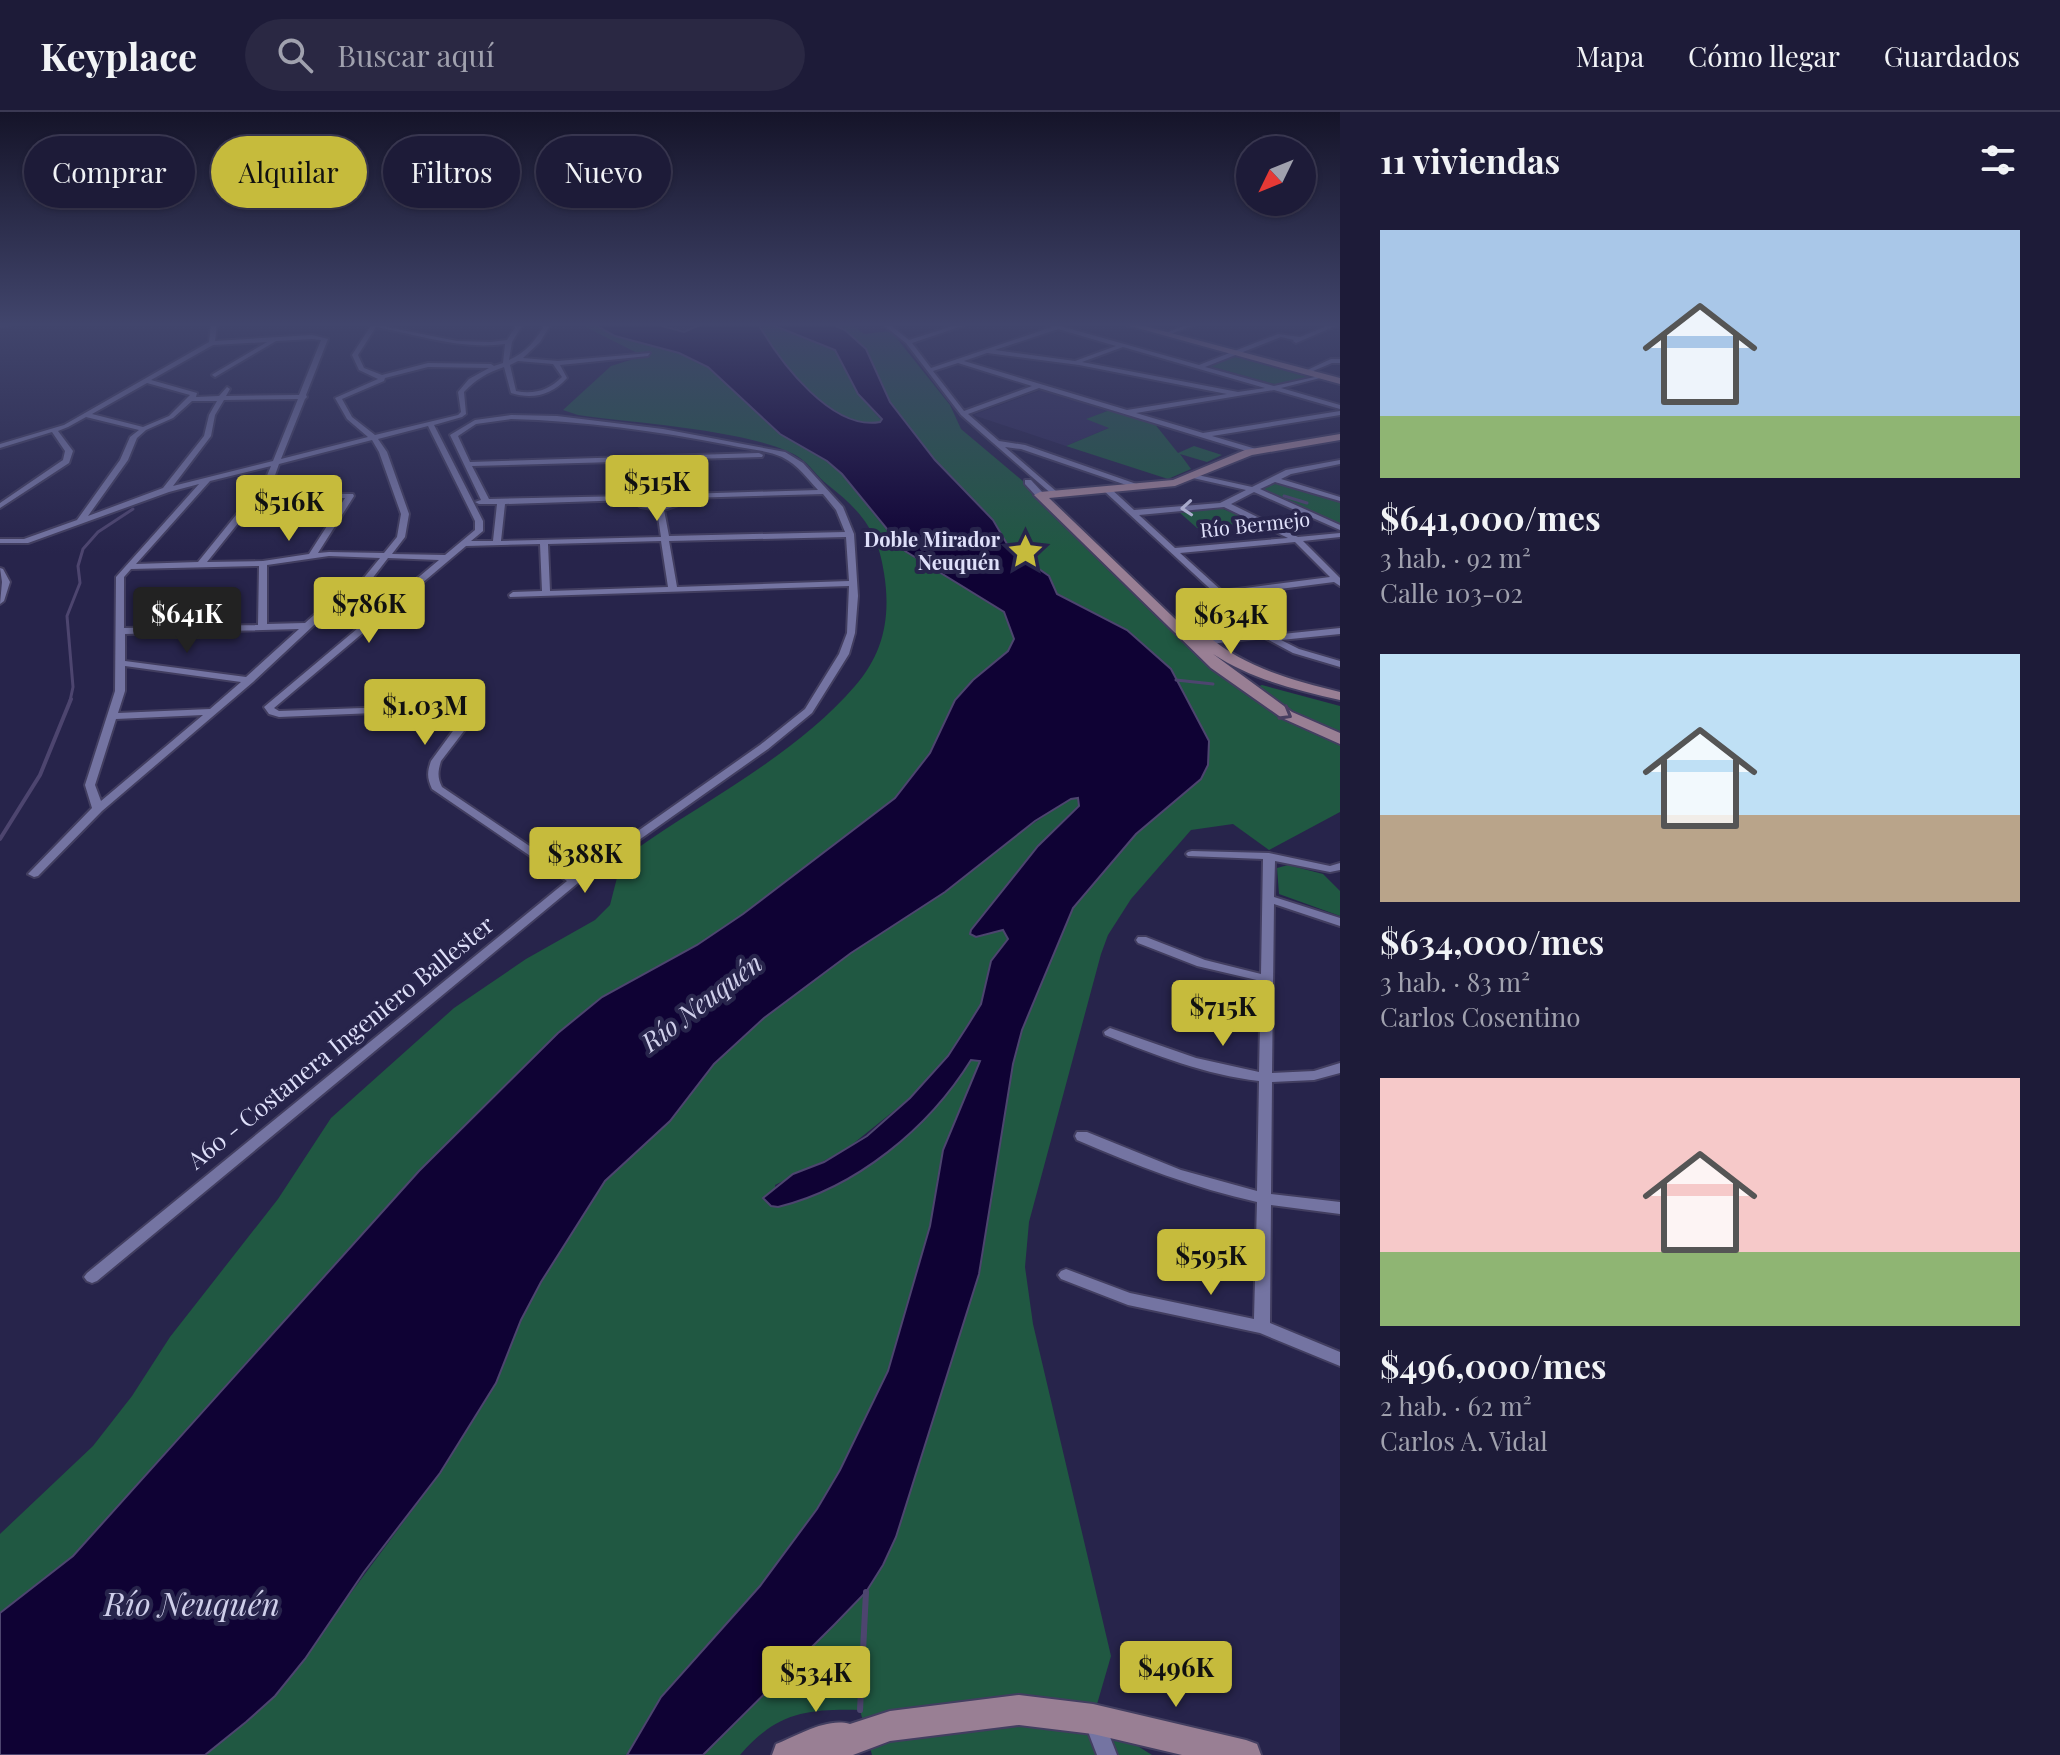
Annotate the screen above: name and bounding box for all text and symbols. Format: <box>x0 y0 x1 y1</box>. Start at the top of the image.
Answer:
search box <box>245 19 805 91</box>
text: Keyplace <box>40 30 197 81</box>
icon: search <box>273 33 317 77</box>
text: Buscar aquí <box>337 35 495 75</box>
text: Mapa <box>1576 37 1644 74</box>
text: Cómo llegar <box>1688 37 1840 74</box>
text: Guardados <box>1884 37 2020 74</box>
chip: Comprar <box>24 136 195 208</box>
chip: Alquilar <box>211 136 367 208</box>
chip: Filtros <box>383 136 520 208</box>
chip: Nuevo <box>536 136 671 208</box>
north arrow <box>1236 136 1316 216</box>
map controls <box>1236 136 1316 216</box>
text: 11 viviendas <box>1380 137 1560 183</box>
icon: filters <box>1976 138 2020 182</box>
icon: home <box>1628 282 1772 426</box>
pin: $515K <box>601 455 713 523</box>
text: $515K <box>623 463 691 498</box>
pin: $516K <box>233 475 345 543</box>
text: $516K <box>254 483 324 518</box>
text: $641,000/mes <box>1380 494 1601 540</box>
one-way arrow <box>1180 499 1193 516</box>
street label: Río Bermejo <box>1199 504 1311 543</box>
place label: Doble Mirador Neuquén <box>864 525 1001 575</box>
place icon: Doble Mirador Neuquén <box>1007 533 1045 571</box>
text: 3 hab. · 92 m² <box>1380 540 1531 575</box>
text: Calle 103-02 <box>1380 575 1523 610</box>
pin: $786K <box>313 577 425 645</box>
text: $786K <box>332 585 406 620</box>
pin: $641K <box>131 587 243 655</box>
pin: $634K <box>1175 588 1287 656</box>
text: $641K <box>151 595 223 630</box>
text: $634K <box>1194 596 1268 631</box>
pin: $1.03M <box>360 679 490 747</box>
text: $1.03M <box>382 687 468 722</box>
one-way arrow <box>1277 704 1292 720</box>
icon: home <box>1628 706 1772 850</box>
pin: $388K <box>529 827 641 895</box>
text: $388K <box>547 835 623 870</box>
street label: A60 - Costanera Ingeniero Ballester <box>179 907 500 1176</box>
text: $634,000/mes <box>1380 918 1604 964</box>
water label: Río Neuquén <box>633 945 769 1059</box>
text: 3 hab. · 83 m² <box>1380 964 1530 999</box>
pin: $715K <box>1167 980 1279 1048</box>
text: $715K <box>1190 988 1256 1023</box>
text: Carlos Cosentino <box>1380 999 1580 1034</box>
icon: home <box>1628 1130 1772 1274</box>
pin: $595K <box>1155 1229 1267 1297</box>
text: $595K <box>1175 1237 1247 1272</box>
text: $496,000/mes <box>1380 1342 1606 1388</box>
text: 2 hab. · 62 m² <box>1380 1388 1532 1423</box>
text: Carlos A. Vidal <box>1380 1423 1548 1458</box>
water label: Río Neuquén <box>102 1581 280 1624</box>
pin: $496K <box>1120 1641 1232 1709</box>
pin: $534K <box>760 1646 872 1714</box>
text: $496K <box>1138 1649 1214 1684</box>
text: $534K <box>780 1654 852 1689</box>

